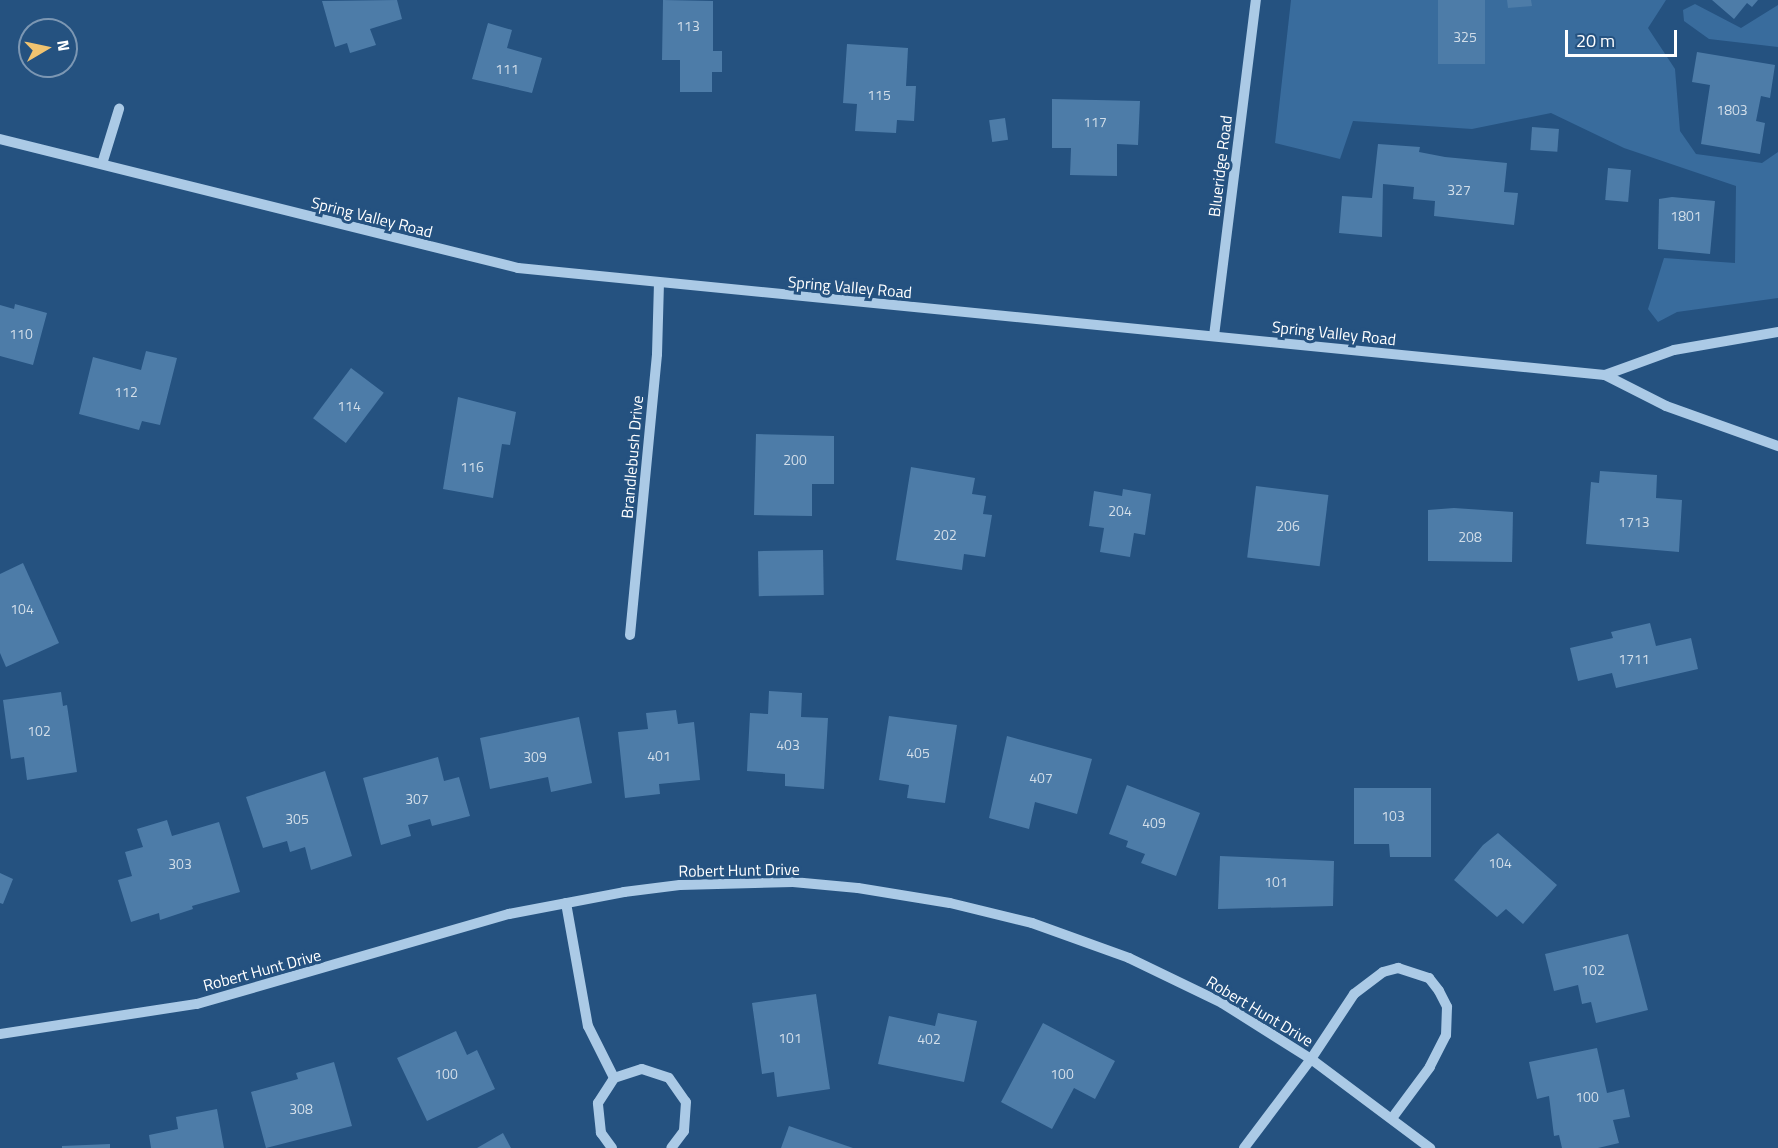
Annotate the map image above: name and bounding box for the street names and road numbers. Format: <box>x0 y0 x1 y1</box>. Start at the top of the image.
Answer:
street label: Blueridge Road <box>1204 114 1236 218</box>
street label: Spring Valley Road <box>309 193 435 241</box>
street label: Spring Valley Road <box>787 272 913 302</box>
street label: Spring Valley Road <box>1271 317 1397 349</box>
street label: Brandlebush Drive <box>617 395 647 519</box>
street label: Robert Hunt Drive <box>678 859 800 881</box>
street label: Robert Hunt Drive <box>201 945 323 995</box>
street label: Robert Hunt Drive <box>1203 972 1317 1050</box>

